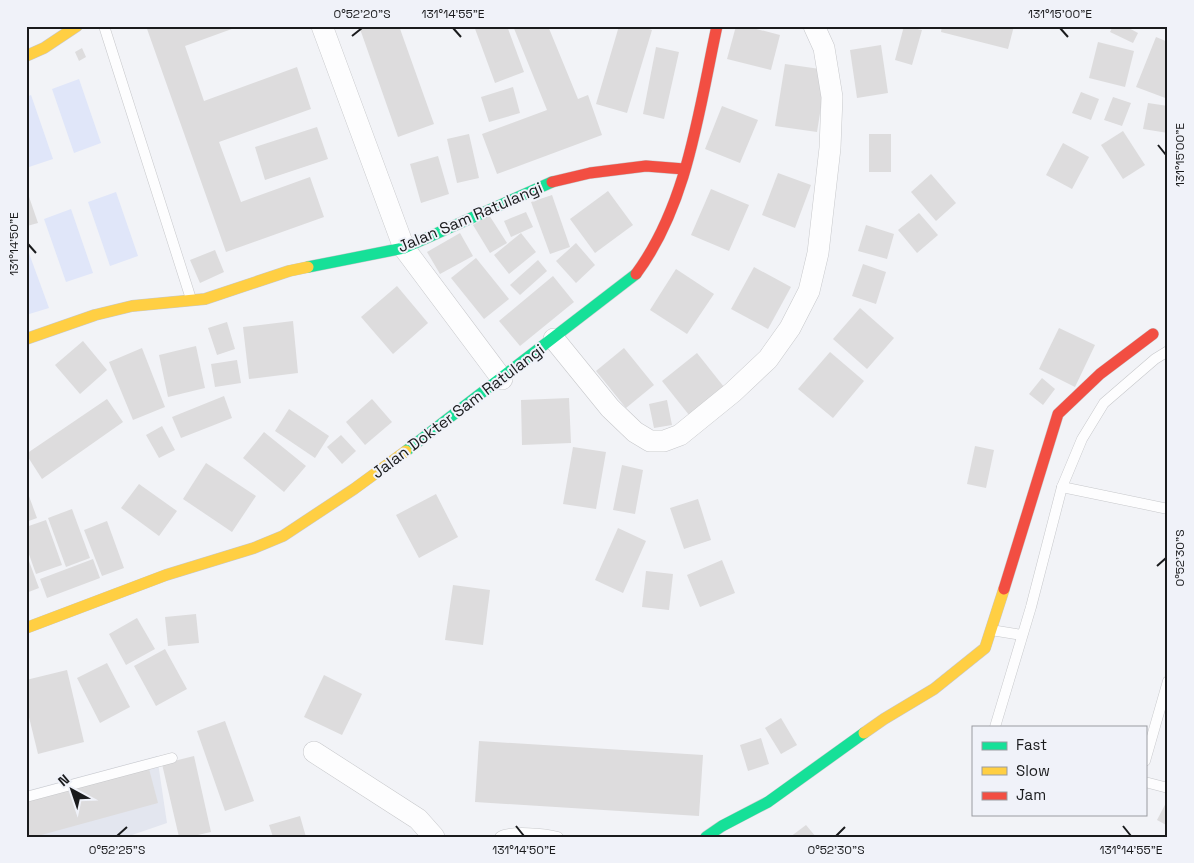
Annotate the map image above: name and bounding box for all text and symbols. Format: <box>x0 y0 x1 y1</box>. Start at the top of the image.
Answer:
text: 0°52'20"S <box>334 6 391 22</box>
text: 131°14'55"E <box>421 6 485 22</box>
text: 131°15'00"E <box>1028 6 1092 22</box>
text: 131°15'00"E <box>1172 123 1188 187</box>
street label: Jalan Sam Ratulangi <box>394 177 546 257</box>
text: 131°14'50"E <box>6 212 22 276</box>
street label: Jalan Dokter Sam Ratulangi <box>367 339 549 483</box>
text: 0°52'30"S <box>1172 529 1188 587</box>
legend <box>972 726 1146 816</box>
text: Fast <box>1016 735 1047 754</box>
text: Slow <box>1016 761 1050 780</box>
north arrow <box>48 766 98 816</box>
text: N <box>54 770 73 790</box>
text: Jam <box>1016 785 1046 804</box>
text: 0°52'25"S <box>89 842 145 858</box>
text: 131°14'50"E <box>492 842 556 858</box>
text: 0°52'30"S <box>807 842 865 858</box>
text: 131°14'55"E <box>1099 842 1163 858</box>

